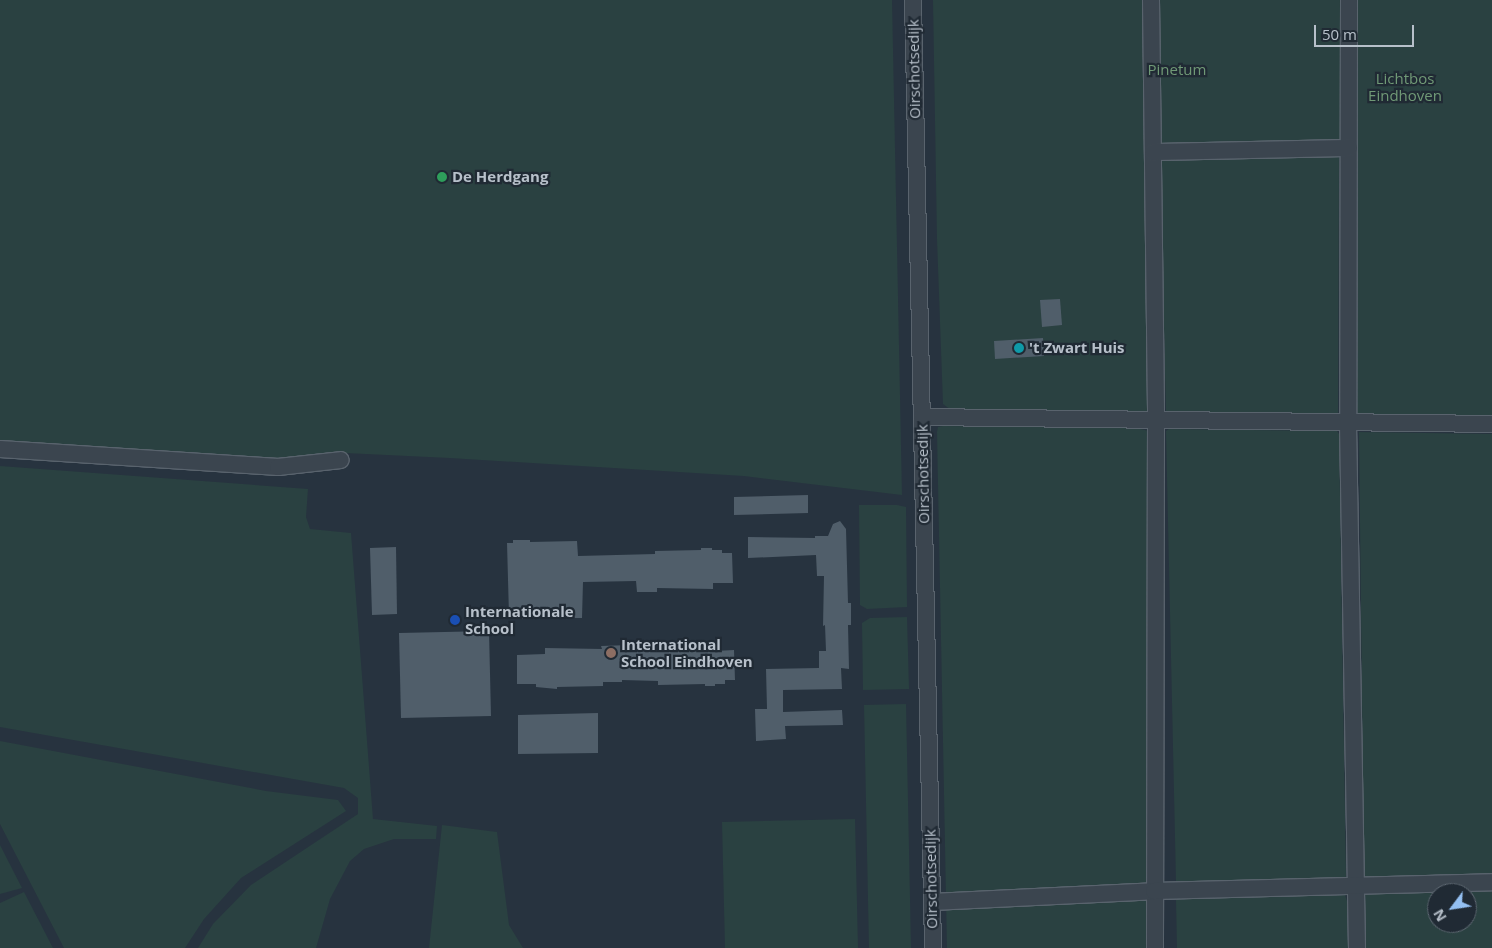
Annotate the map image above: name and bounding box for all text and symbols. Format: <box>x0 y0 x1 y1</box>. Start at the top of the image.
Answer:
scale bar <box>1317 15 1417 47</box>
street label: Oirschotsedijk <box>904 19 924 119</box>
text: 50 m <box>1322 24 1357 44</box>
park label: Pinetum <box>1148 61 1206 79</box>
park label: Lichtbos Eindhoven <box>1368 69 1442 104</box>
place label: De Herdgang <box>452 168 548 186</box>
marker: De Herdgang <box>436 171 448 183</box>
place label: 't Zwart Huis <box>1029 339 1125 357</box>
marker: 't Zwart Huis <box>1013 342 1025 354</box>
street label: Oirschotsedijk <box>913 424 933 524</box>
place label: Internationale School <box>465 602 574 637</box>
marker: Internationale School <box>449 614 461 626</box>
place label: International School Eindhoven <box>621 635 753 670</box>
marker: International School Eindhoven <box>605 647 617 659</box>
street label: Oirschotsedijk <box>921 829 941 929</box>
north arrow <box>1427 883 1477 933</box>
text: N <box>1428 906 1451 925</box>

